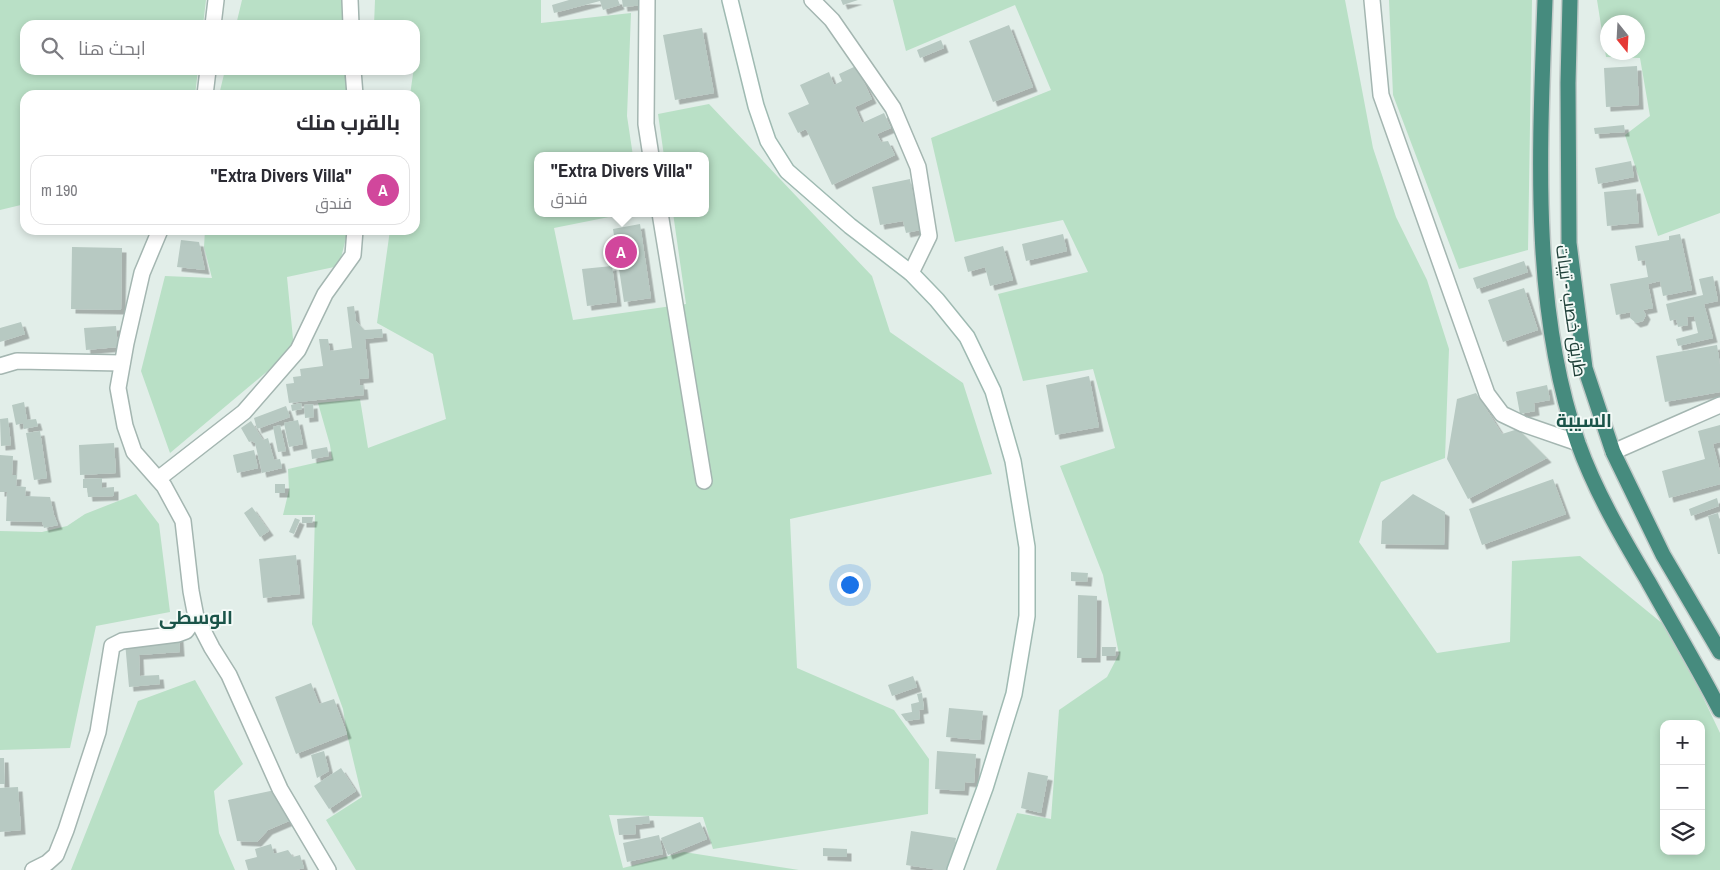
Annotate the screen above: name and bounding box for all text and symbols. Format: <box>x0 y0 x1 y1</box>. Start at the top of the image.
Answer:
north arrow <box>1600 15 1645 60</box>
search box <box>20 20 420 75</box>
icon: search <box>38 34 66 62</box>
text: ابحث هنا <box>78 35 146 61</box>
text: بالقرب منك <box>296 108 400 137</box>
popup <box>534 152 709 217</box>
text: "Extra Divers Villa" <box>551 157 692 183</box>
text: "Extra Divers Villa" <box>210 162 352 188</box>
text: 190 m <box>41 179 77 201</box>
text: A <box>378 179 388 201</box>
text: فندق <box>551 187 587 209</box>
text: فندق <box>315 192 352 214</box>
pin: A <box>605 233 637 271</box>
street label: طريق خصب - تيبات <box>1550 243 1593 379</box>
district label: السيبة <box>1556 407 1612 433</box>
your location <box>837 572 863 598</box>
district label: الوسطى <box>159 604 233 630</box>
map controls <box>1660 720 1705 855</box>
button: + <box>1660 720 1705 765</box>
button: − <box>1660 765 1705 810</box>
button: layers <box>1660 810 1705 855</box>

